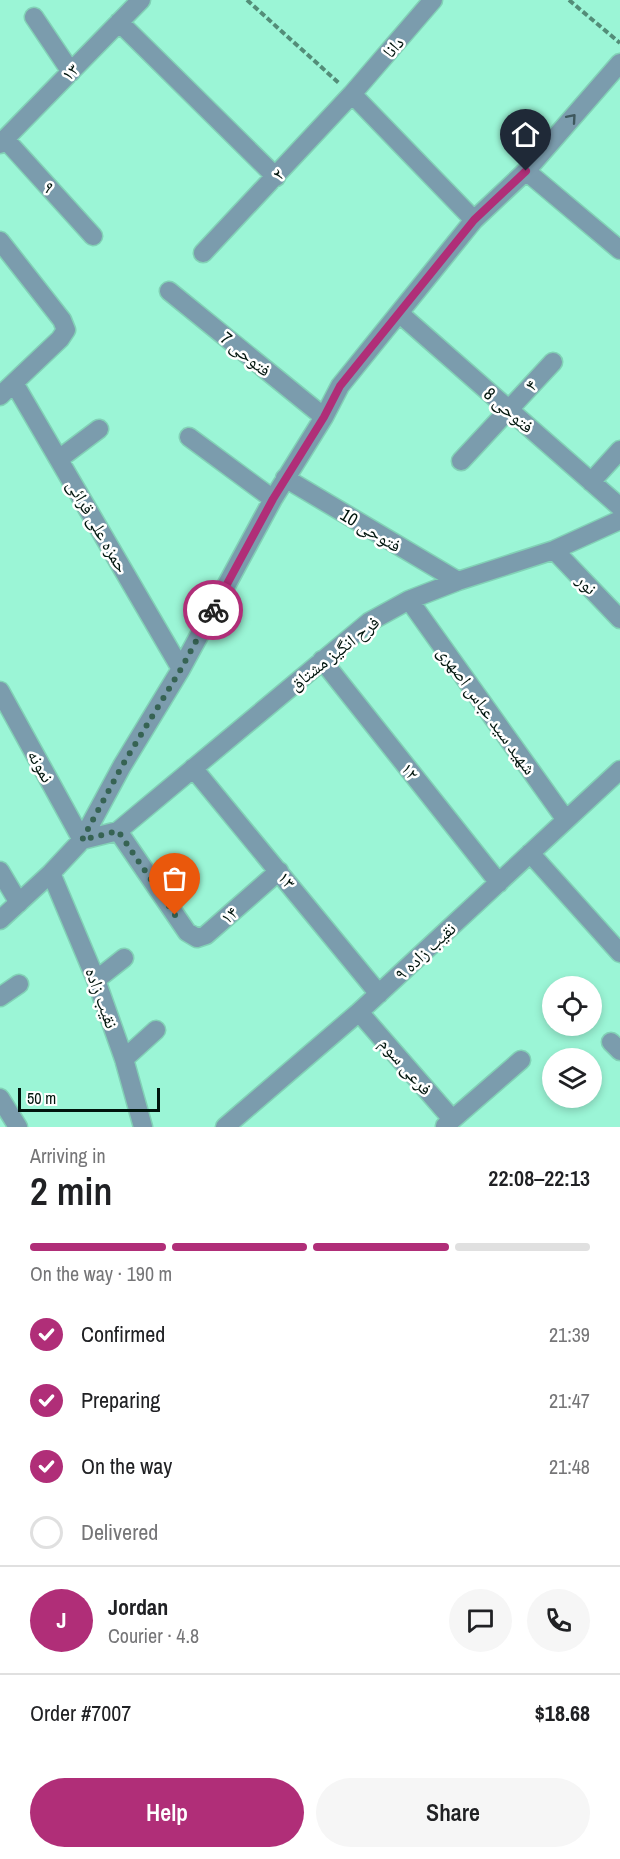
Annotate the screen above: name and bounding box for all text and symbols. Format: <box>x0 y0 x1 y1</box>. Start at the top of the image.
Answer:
street label: دانا <box>377 31 409 63</box>
street label: ۱۳ <box>55 58 85 86</box>
pin <box>500 109 551 171</box>
one-way arrow <box>565 114 576 125</box>
icon: home <box>509 118 542 151</box>
street label: ۲ <box>266 163 290 185</box>
street label: ۹ <box>37 176 61 198</box>
street label: فتوحی 7 <box>215 326 277 382</box>
street label: ۴ <box>519 373 543 397</box>
street label: فتوحی 8 <box>479 381 539 439</box>
street label: حمزه علی قرائی <box>61 475 135 577</box>
street label: فتوحی 10 <box>336 502 406 558</box>
street label: نور <box>570 567 603 600</box>
courier <box>183 580 243 640</box>
icon: bike <box>197 594 230 627</box>
street label: فرح انگیز مشتاق <box>284 610 384 696</box>
street label: شهید سید عباس اصهری <box>432 640 542 780</box>
street label: نمونه <box>22 745 60 787</box>
street label: ۱۲ <box>395 757 425 785</box>
pin <box>149 853 200 915</box>
icon: bag <box>158 862 191 895</box>
street label: ۱۳ <box>272 866 302 894</box>
street label: ۱۴ <box>215 900 243 930</box>
street label: نقیب زاده ۹ <box>389 916 461 986</box>
street label: نقیب زاده <box>79 964 125 1032</box>
map controls <box>542 976 602 1108</box>
button: locate <box>542 976 602 1036</box>
street label: فرعی سوم <box>374 1032 438 1100</box>
button: layers <box>542 1048 602 1108</box>
scale bar <box>18 1085 160 1112</box>
text: 50 m <box>27 1087 56 1109</box>
text: Arriving in <box>30 1142 106 1169</box>
text: 22:08–22:13 <box>488 1163 590 1193</box>
text: 2 min <box>30 1165 112 1217</box>
text: On the way · 190 m <box>30 1260 172 1287</box>
icon: check <box>30 1318 63 1351</box>
text: Confirmed <box>81 1319 165 1349</box>
text: 21:39 <box>549 1321 590 1348</box>
icon: check <box>30 1384 63 1417</box>
text: Preparing <box>81 1385 160 1415</box>
text: 21:47 <box>549 1387 590 1414</box>
icon: check <box>30 1450 63 1483</box>
text: On the way <box>81 1451 172 1481</box>
text: 21:48 <box>549 1453 590 1480</box>
text: Delivered <box>81 1517 158 1547</box>
button: chat <box>449 1589 512 1652</box>
button: phone <box>527 1589 590 1652</box>
text: Jordan <box>108 1592 168 1622</box>
text: J <box>56 1605 67 1635</box>
text: Courier · 4.8 <box>108 1622 199 1649</box>
text: Order #7007 <box>30 1698 131 1728</box>
text: $18.68 <box>535 1698 590 1728</box>
button: Help <box>30 1778 304 1847</box>
button: Share <box>316 1778 590 1847</box>

